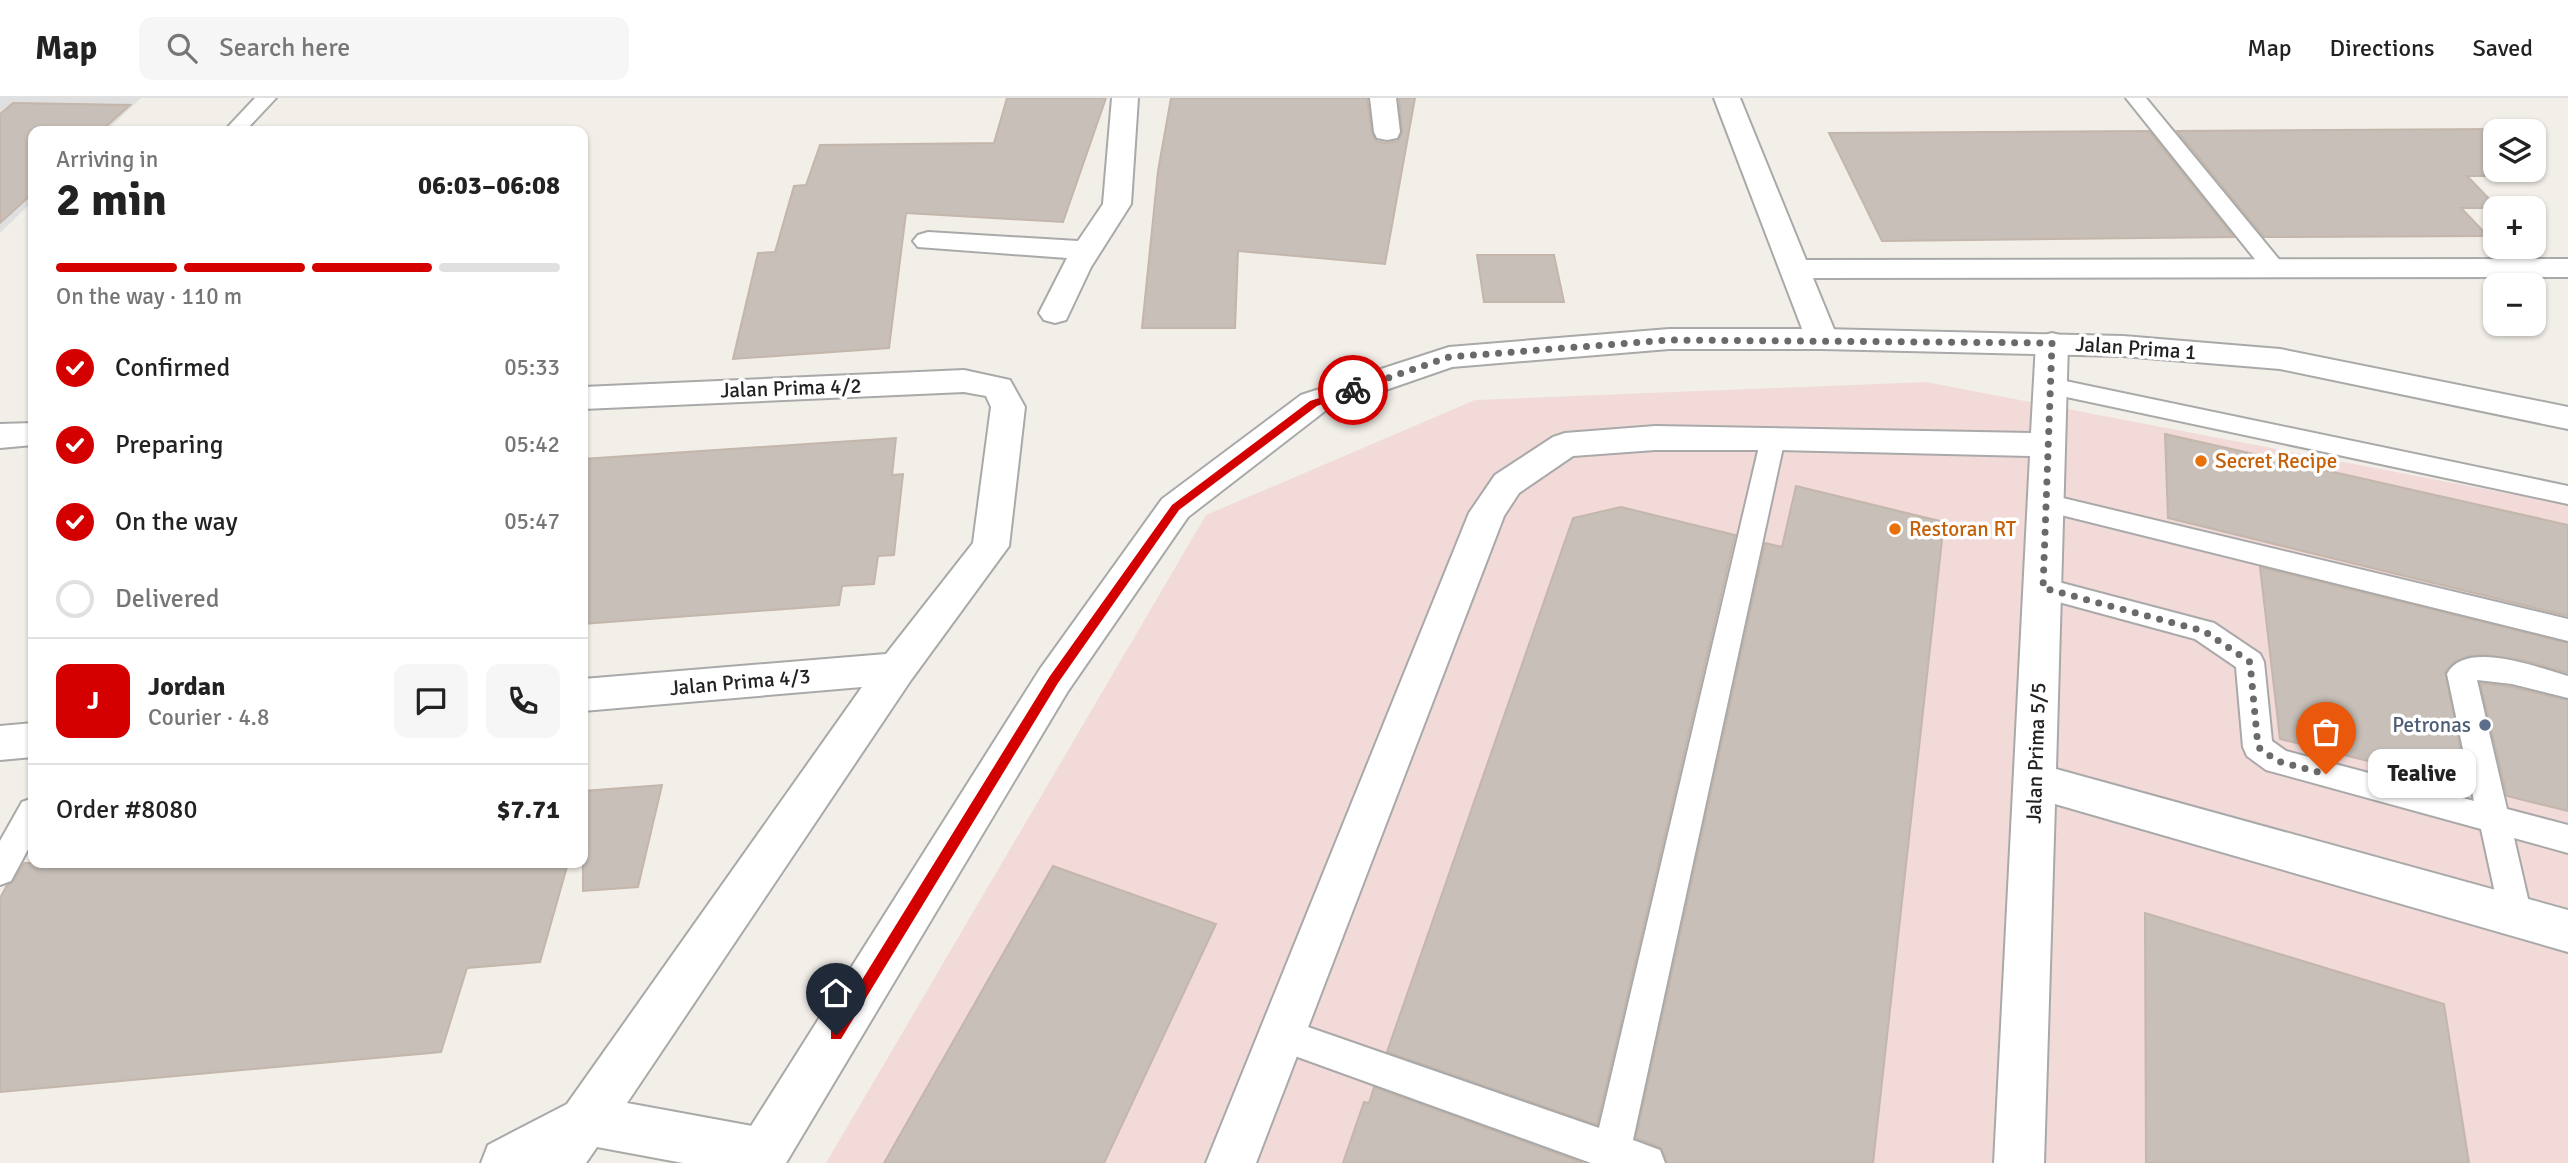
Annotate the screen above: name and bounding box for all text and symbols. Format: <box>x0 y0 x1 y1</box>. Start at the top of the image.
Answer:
search box <box>139 17 629 80</box>
text: Map <box>35 28 97 69</box>
icon: search <box>163 29 201 67</box>
text: Search here <box>219 32 350 64</box>
text: Map <box>2247 33 2292 63</box>
text: Directions <box>2330 33 2435 63</box>
text: Saved <box>2473 33 2533 63</box>
map controls <box>2483 119 2546 336</box>
button: layers <box>2483 119 2546 182</box>
text: Arriving in <box>56 145 158 174</box>
text: 06:03–06:08 <box>418 170 560 202</box>
text: 2 min <box>56 172 167 228</box>
button: + <box>2483 196 2546 259</box>
button: − <box>2483 273 2546 336</box>
text: On the way · 110 m <box>56 282 242 311</box>
street label: Jalan Prima 1 <box>2075 331 2197 365</box>
icon: check <box>56 349 94 387</box>
text: Confirmed <box>115 352 230 384</box>
text: 05:33 <box>504 353 560 382</box>
courier <box>1318 355 1388 425</box>
icon: bike <box>1334 371 1372 409</box>
street label: Jalan Prima 4/2 <box>720 373 862 403</box>
icon: check <box>56 426 94 464</box>
text: Preparing <box>115 429 223 461</box>
text: 05:42 <box>504 430 560 459</box>
place label: Secret Recipe <box>2215 448 2337 474</box>
marker: Secret Recipe <box>2193 453 2209 469</box>
icon: check <box>56 503 94 541</box>
text: On the way <box>115 506 238 538</box>
text: 05:47 <box>504 507 560 536</box>
place label: Restoran RT <box>1909 516 2017 542</box>
marker: Restoran RT <box>1887 521 1903 537</box>
text: Delivered <box>115 583 220 615</box>
street label: Jalan Prima 4/3 <box>668 663 812 701</box>
button: chat <box>394 664 468 738</box>
button: phone <box>486 664 560 738</box>
text: Jordan <box>148 671 225 703</box>
street label: Jalan Prima 5/5 <box>2021 682 2051 824</box>
text: J <box>87 685 99 717</box>
pin <box>2296 702 2356 774</box>
text: Courier · 4.8 <box>148 703 269 732</box>
place label: Petronas <box>2392 712 2471 738</box>
icon: bag <box>2307 713 2345 751</box>
marker: Petronas <box>2477 717 2493 733</box>
callout: Tealive <box>2368 750 2476 798</box>
text: Tealive <box>2388 759 2456 788</box>
text: Order #8080 <box>56 794 197 826</box>
text: $7.71 <box>496 794 560 826</box>
pin <box>806 963 866 1035</box>
icon: home <box>817 974 855 1012</box>

